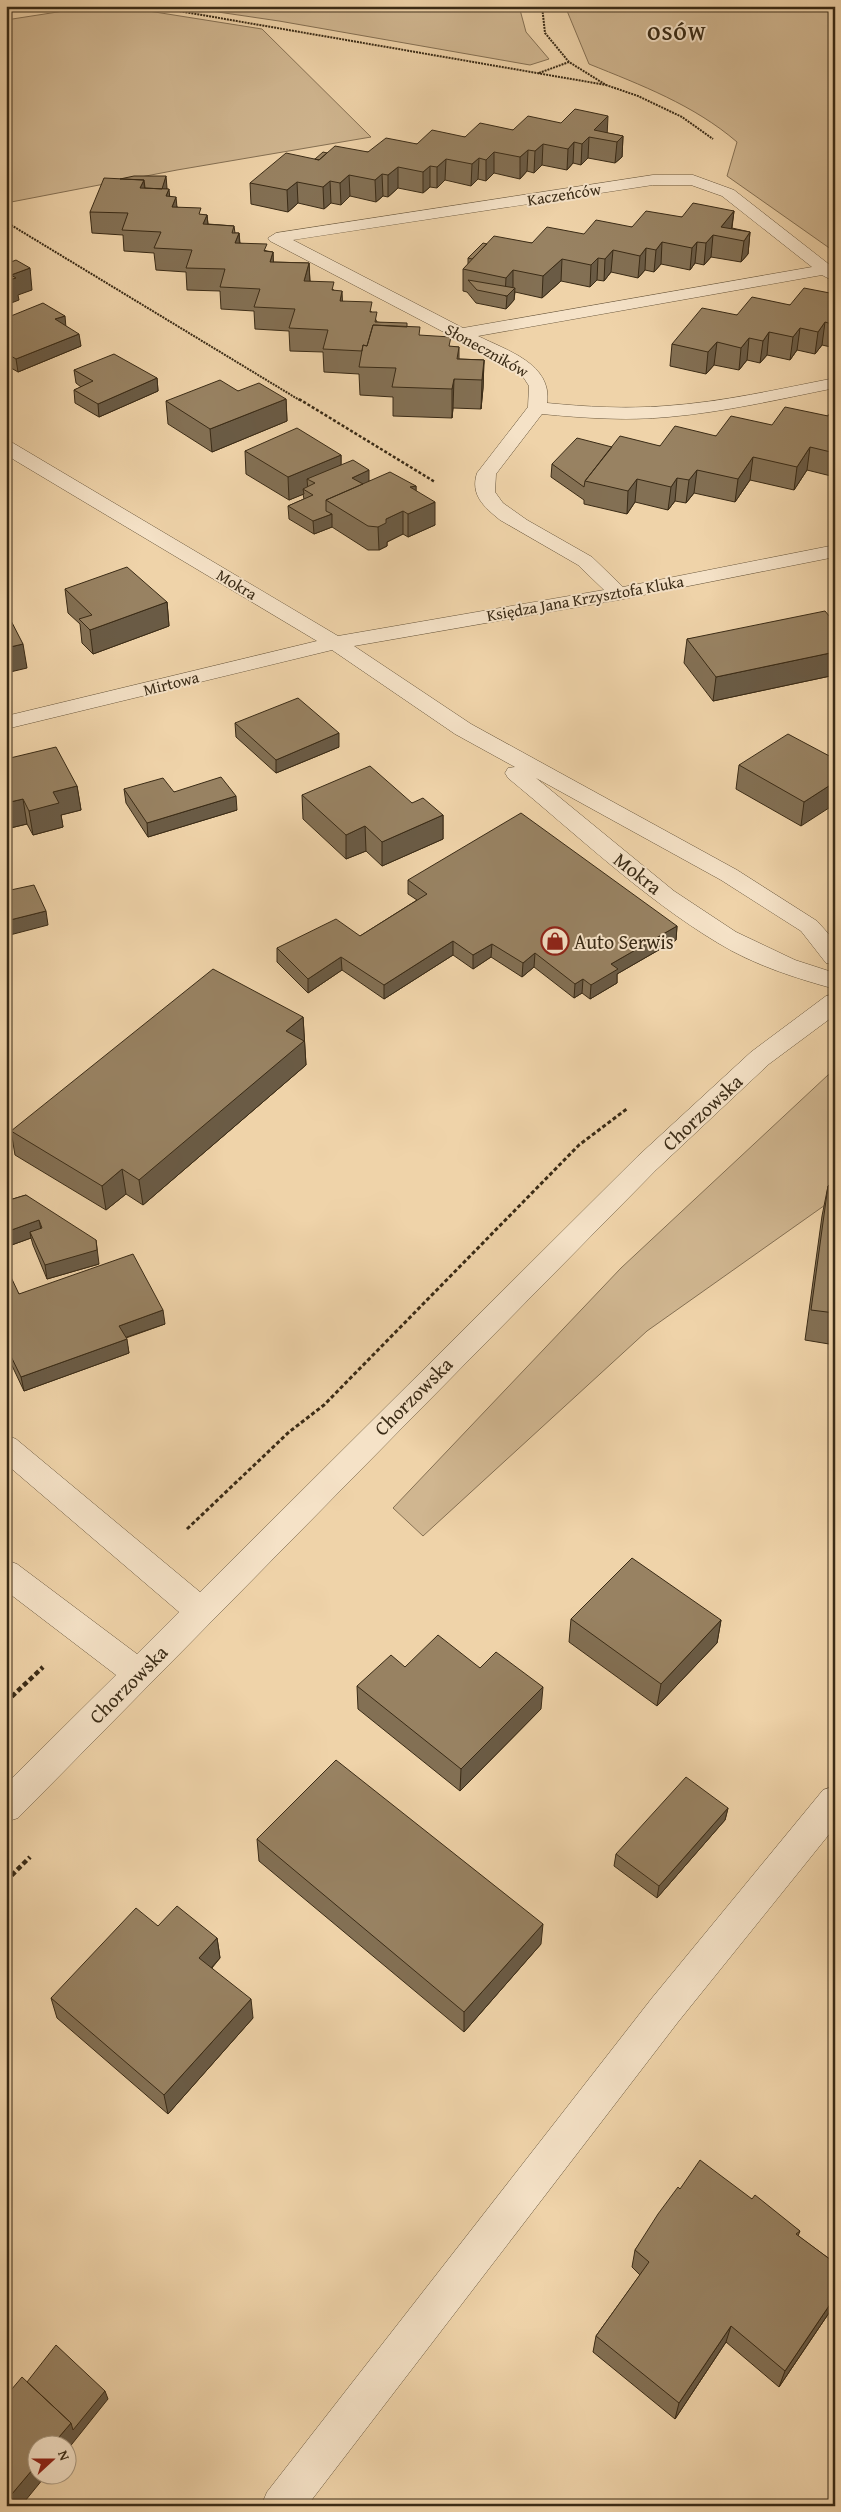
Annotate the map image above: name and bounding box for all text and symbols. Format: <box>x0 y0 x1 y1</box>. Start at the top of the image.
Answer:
district label: OSÓW <box>647 17 707 48</box>
street label: Kaczeńców <box>525 176 603 212</box>
street label: Słoneczników <box>441 317 534 383</box>
street label: Mokra <box>212 563 262 606</box>
street label: Księdza Jana Krzysztofa Kluka <box>485 569 686 627</box>
street label: Mirtowa <box>141 664 202 701</box>
street label: Mokra <box>608 845 669 901</box>
shop icon: Auto Serwis <box>540 926 570 956</box>
place label: Auto Serwis <box>574 927 674 956</box>
street label: Chorzowska <box>655 1067 749 1157</box>
street label: Chorzowska <box>367 1350 459 1442</box>
street label: Chorzowska <box>82 1638 174 1730</box>
north arrow <box>28 2434 78 2484</box>
text: N <box>53 2447 75 2464</box>

